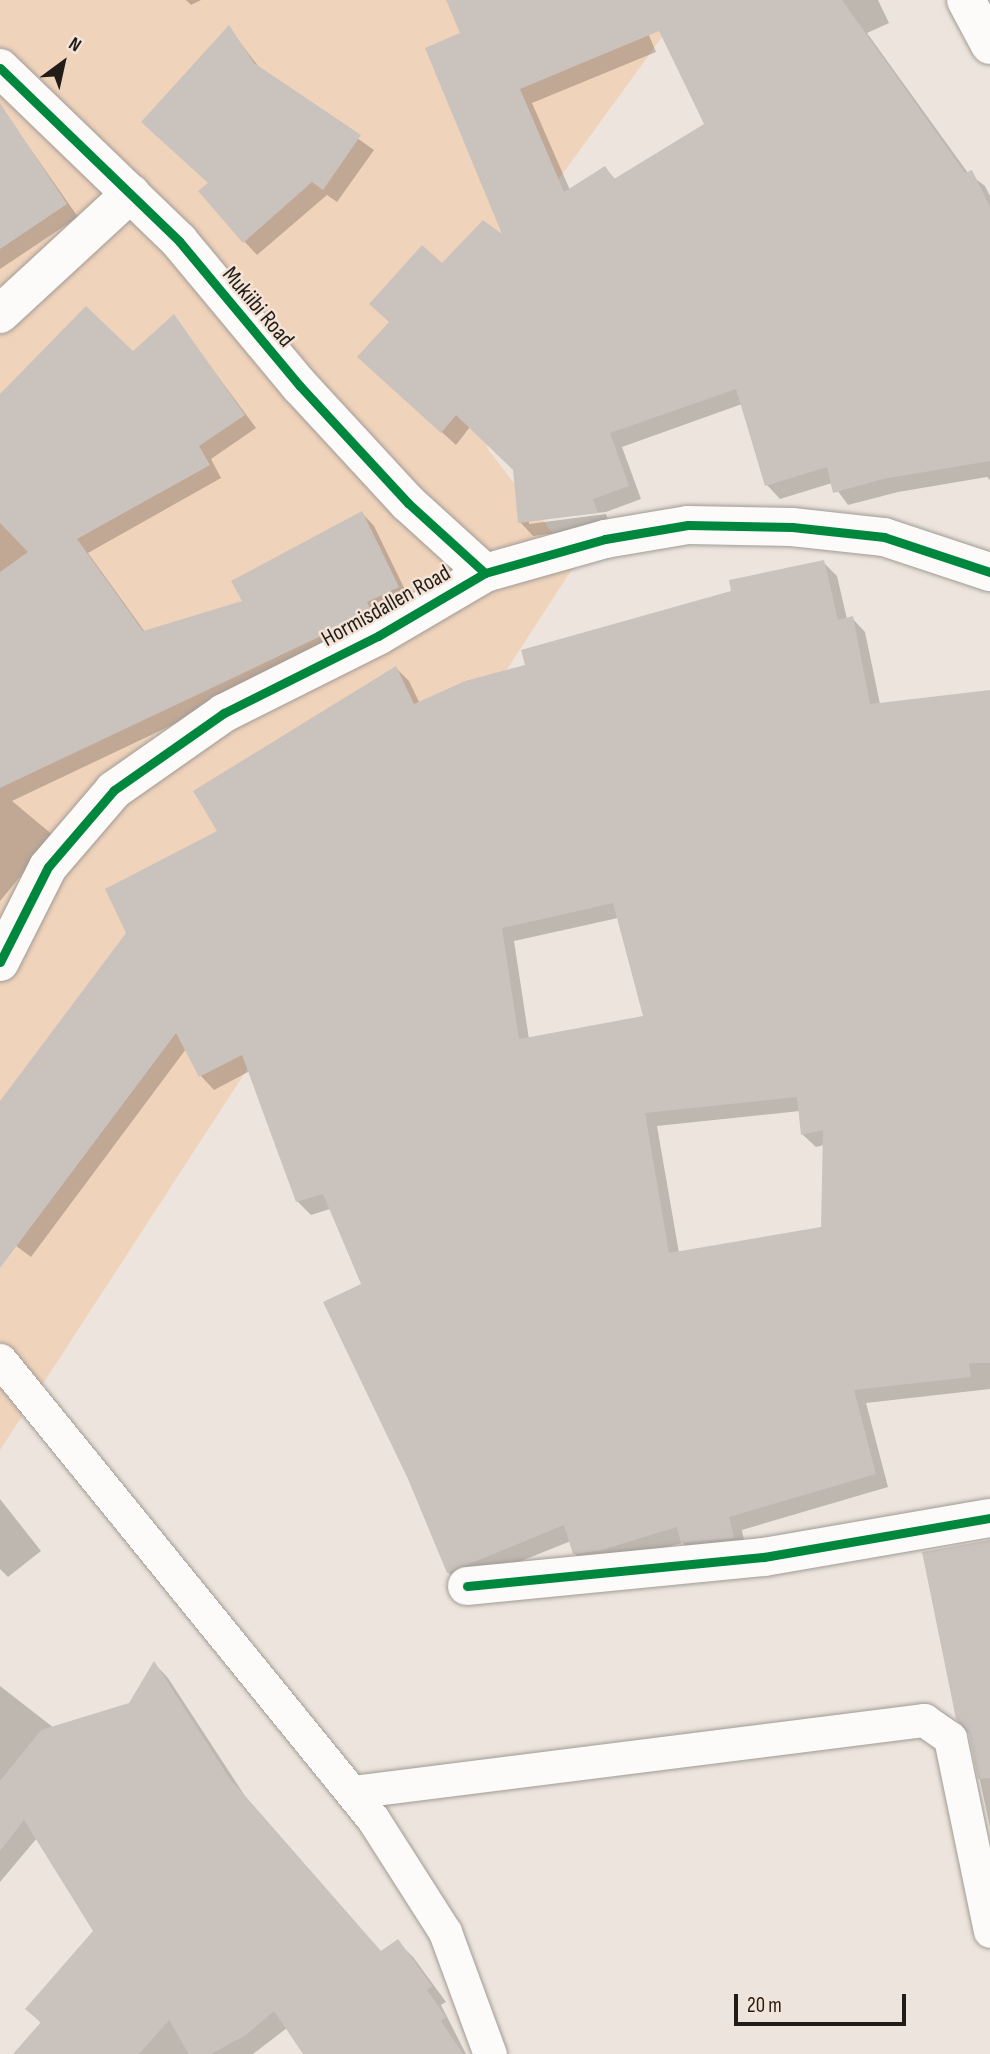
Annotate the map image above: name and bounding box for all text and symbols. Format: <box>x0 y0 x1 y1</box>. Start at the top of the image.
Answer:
north arrow <box>28 28 98 98</box>
text: N <box>64 33 85 57</box>
street label: Mukiibi Road <box>216 261 300 353</box>
street label: Hormisdallen Road <box>317 559 455 653</box>
scale bar <box>738 1980 909 2024</box>
text: 20 m <box>747 1993 782 2018</box>

